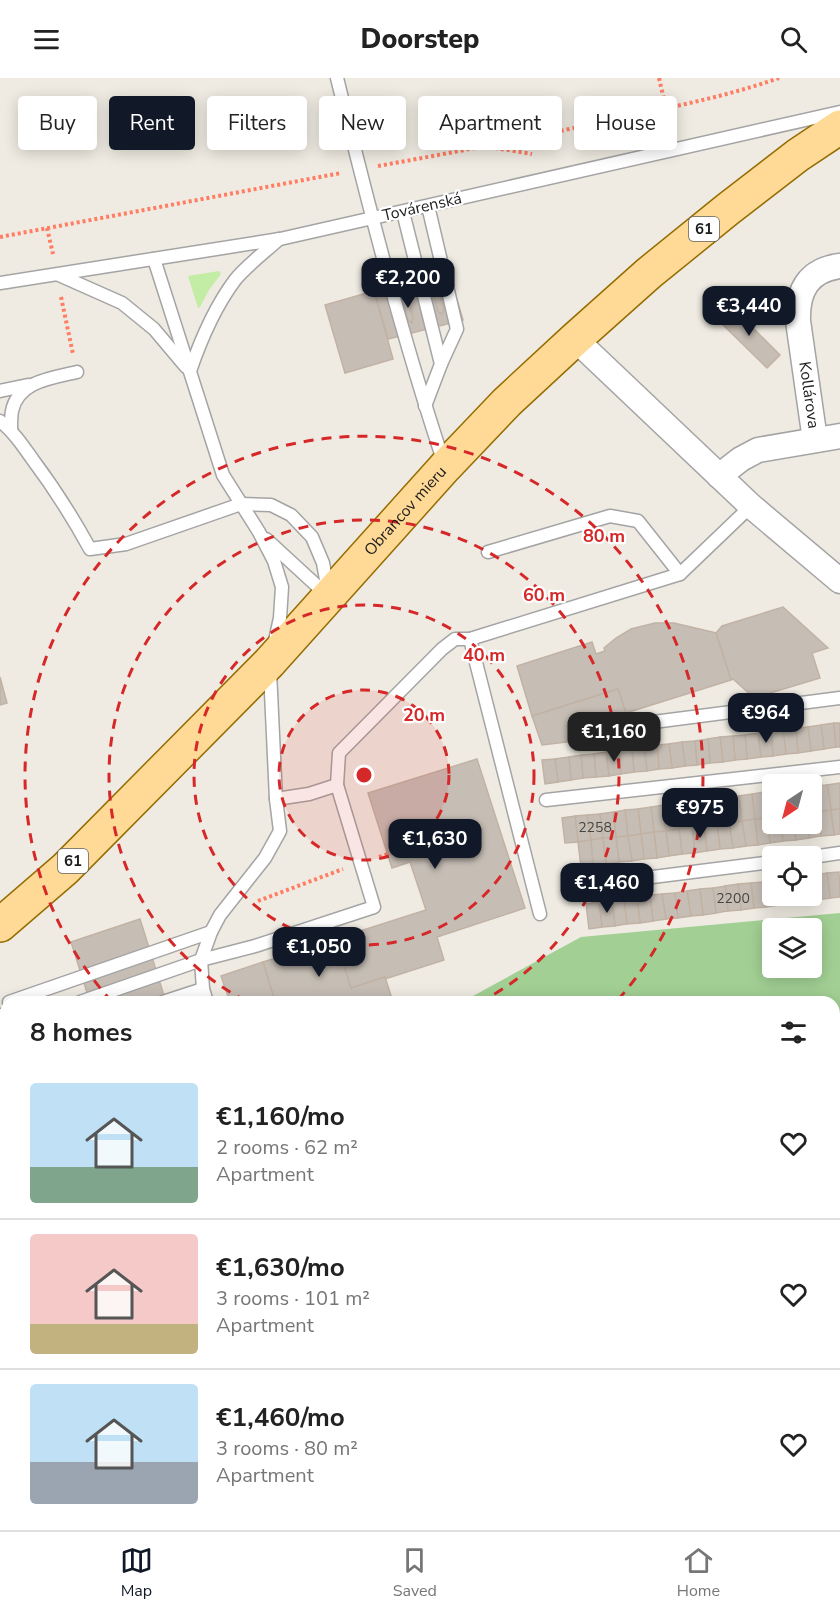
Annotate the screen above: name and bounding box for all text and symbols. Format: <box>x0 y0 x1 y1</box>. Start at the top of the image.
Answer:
text: Doorstep <box>361 21 479 58</box>
icon: menu <box>30 23 63 56</box>
icon: search <box>777 23 810 56</box>
chip: Buy <box>18 96 97 150</box>
chip: Rent <box>109 96 195 150</box>
chip: Filters <box>207 96 307 150</box>
chip: New <box>319 96 406 150</box>
chip: Apartment <box>418 96 562 150</box>
chip: House <box>574 96 677 150</box>
street label: Továrenská <box>380 187 464 227</box>
road number: 61 <box>689 217 719 241</box>
pin: €2,200 <box>359 258 457 309</box>
text: €2,200 <box>376 264 440 291</box>
pin: €3,440 <box>700 286 798 337</box>
text: €3,440 <box>717 292 781 319</box>
street label: Kollárova <box>793 360 825 430</box>
street label: Obrancov mieru <box>359 461 452 561</box>
text: 80 m <box>583 524 625 548</box>
text: 60 m <box>523 583 565 607</box>
text: 40 m <box>463 643 505 667</box>
pin: €964 <box>730 693 802 744</box>
text: €964 <box>742 699 790 726</box>
text: 20 m <box>403 703 445 727</box>
pin: €1,160 <box>565 712 663 763</box>
text: €1,160 <box>582 718 646 745</box>
centre of rings <box>354 765 374 785</box>
north arrow <box>762 774 822 834</box>
map controls <box>762 774 822 978</box>
pin: €975 <box>664 788 736 839</box>
text: €975 <box>676 794 724 821</box>
house number: 2258 <box>578 818 612 837</box>
pin: €1,630 <box>386 819 484 870</box>
text: €1,630 <box>403 825 467 852</box>
button: locate <box>762 846 822 906</box>
road number: 61 <box>58 849 88 873</box>
pin: €1,460 <box>558 863 656 914</box>
text: €1,460 <box>575 869 639 896</box>
house number: 2200 <box>716 889 750 908</box>
button: layers <box>762 918 822 978</box>
pin: €1,050 <box>270 927 368 978</box>
text: €1,050 <box>287 933 351 960</box>
text: 8 homes <box>30 1015 132 1050</box>
icon: filters <box>777 1016 810 1049</box>
text: €1,160/mo <box>216 1099 345 1134</box>
icon: home <box>78 1107 150 1179</box>
icon: heart <box>777 1127 810 1160</box>
text: 2 rooms · 62 m² <box>216 1134 358 1161</box>
text: Apartment <box>216 1161 314 1188</box>
text: €1,630/mo <box>216 1250 345 1285</box>
icon: home <box>78 1258 150 1330</box>
icon: heart <box>777 1278 810 1311</box>
text: 3 rooms · 101 m² <box>216 1285 370 1312</box>
text: Apartment <box>216 1312 314 1339</box>
text: €1,460/mo <box>216 1400 345 1435</box>
icon: home <box>78 1408 150 1480</box>
icon: heart <box>777 1428 810 1461</box>
text: 3 rooms · 80 m² <box>216 1435 358 1462</box>
text: Apartment <box>216 1462 314 1489</box>
tab: Map <box>120 1544 153 1602</box>
tab: Saved <box>393 1544 437 1602</box>
tab: Home <box>677 1544 720 1602</box>

